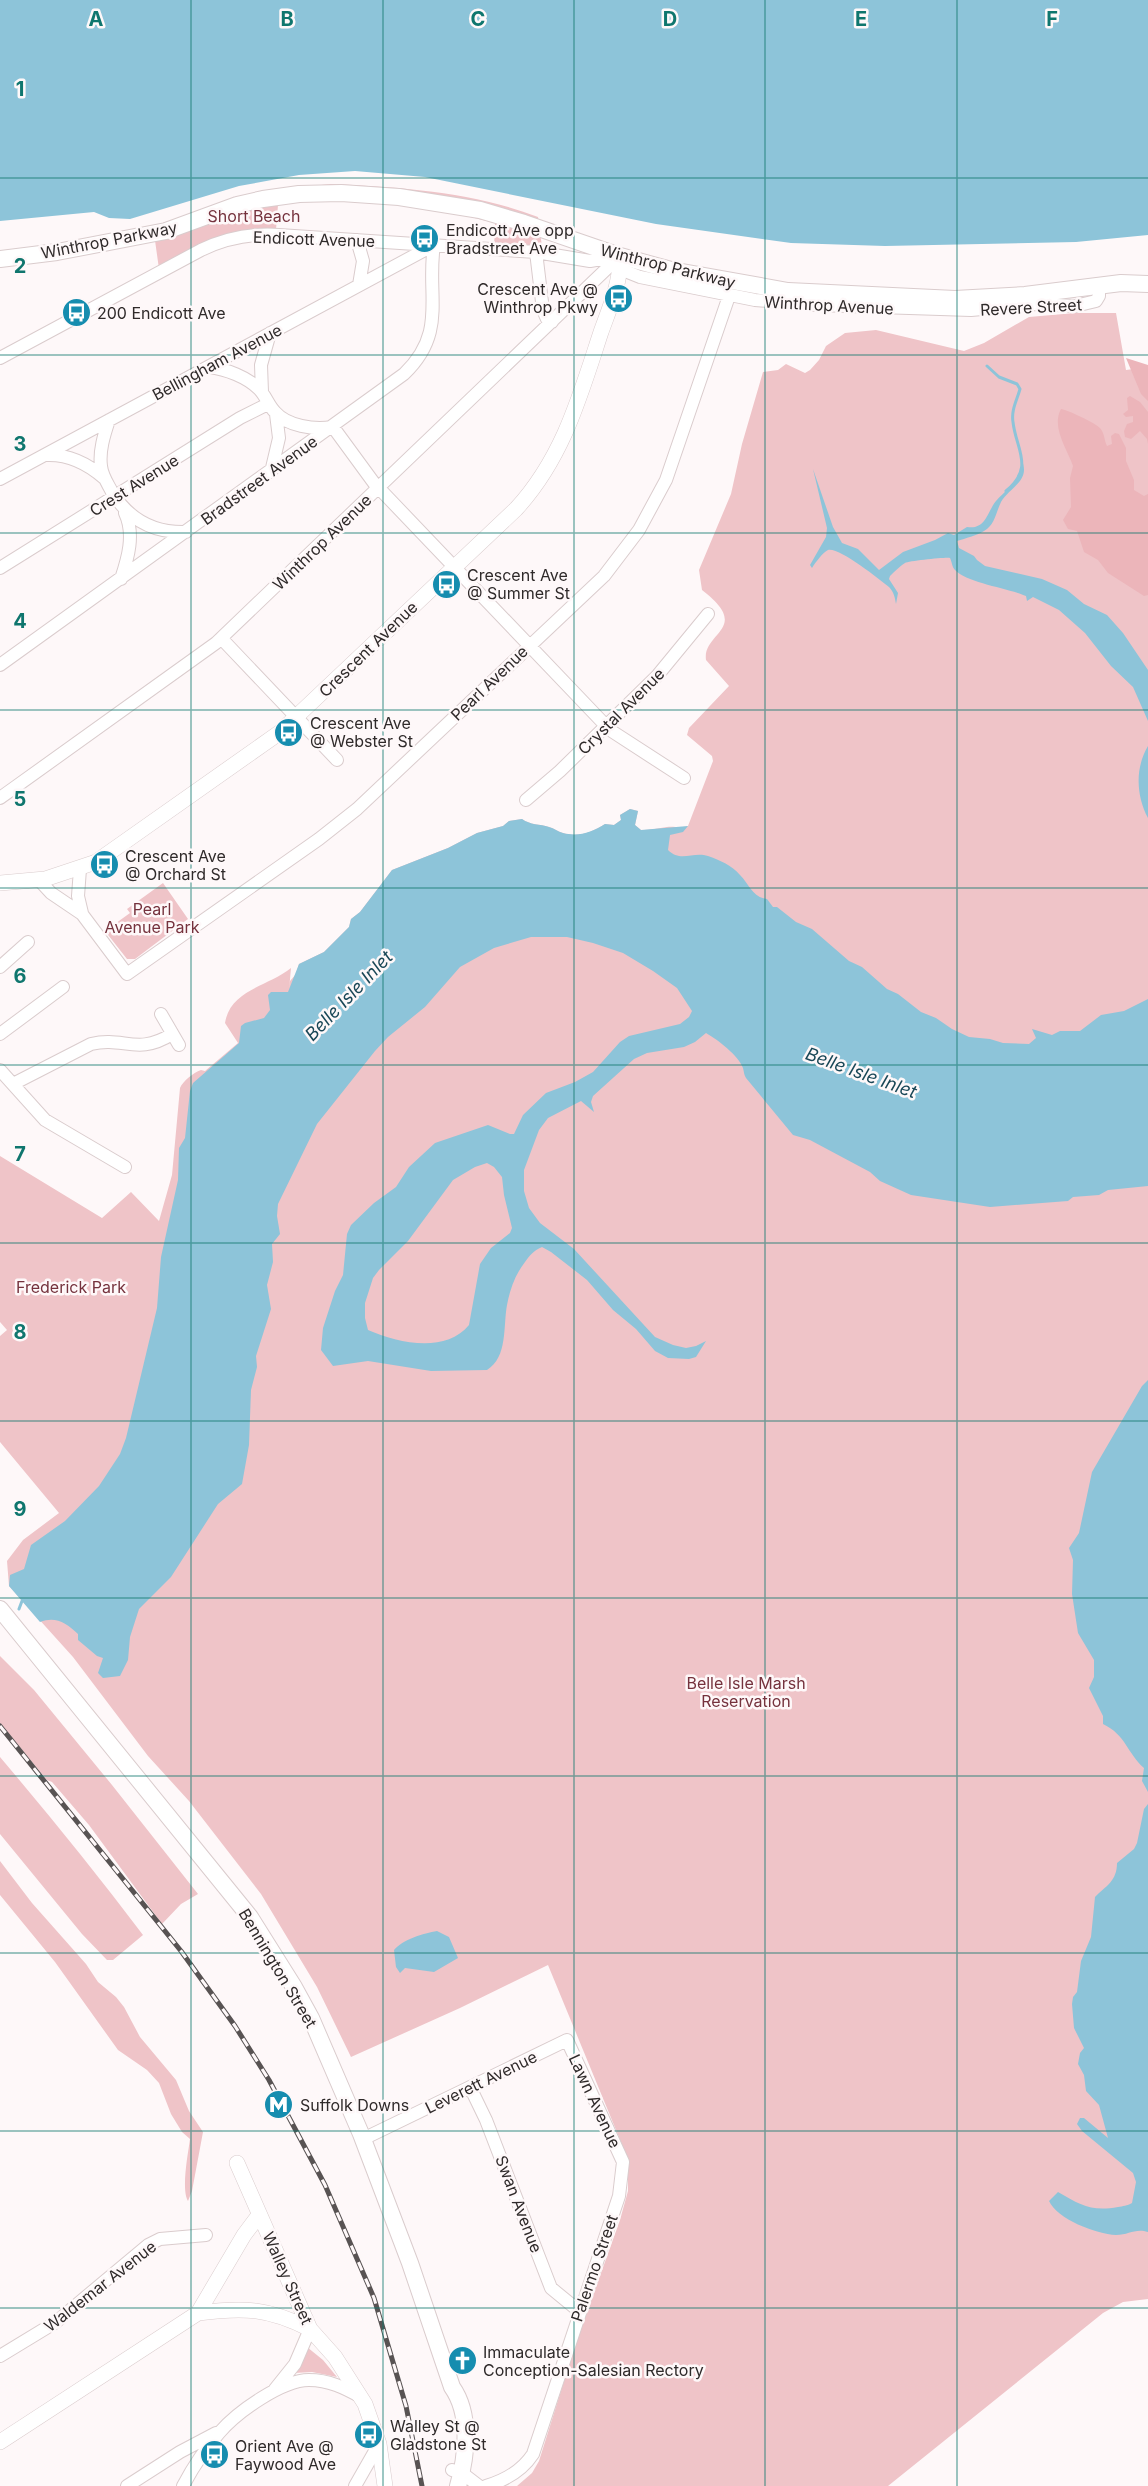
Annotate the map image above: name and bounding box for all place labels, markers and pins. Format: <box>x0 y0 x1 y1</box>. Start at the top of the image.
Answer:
place label: Endicott Ave opp Bradstreet Ave <box>446 220 574 258</box>
bus stop icon: Endicott Ave opp Bradstreet Ave <box>409 223 441 255</box>
place label: Crescent Ave @ Winthrop Pkwy <box>477 279 598 317</box>
bus stop icon: Crescent Ave @ Winthrop Pkwy <box>603 282 635 314</box>
bus stop icon: 200 Endicott Ave <box>60 297 92 329</box>
place label: 200 Endicott Ave <box>97 303 225 323</box>
place label: Crescent Ave @ Summer St <box>467 565 570 603</box>
bus stop icon: Crescent Ave @ Summer St <box>430 568 462 600</box>
place label: Crescent Ave @ Webster St <box>310 713 413 751</box>
bus stop icon: Crescent Ave @ Webster St <box>273 716 305 748</box>
place label: Crescent Ave @ Orchard St <box>125 846 226 884</box>
bus stop icon: Crescent Ave @ Orchard St <box>88 849 120 881</box>
metro station icon: Suffolk Downs <box>263 2089 295 2121</box>
place label: Suffolk Downs <box>300 2095 409 2115</box>
place label: Immaculate Conception-Salesian Rectory <box>483 2342 704 2380</box>
church icon: Immaculate Conception-Salesian Rectory <box>446 2345 478 2377</box>
place label: Walley St @ Gladstone St <box>390 2416 487 2454</box>
bus stop icon: Walley St @ Gladstone St <box>353 2419 385 2451</box>
place label: Orient Ave @ Faywood Ave <box>235 2436 336 2474</box>
bus stop icon: Orient Ave @ Faywood Ave <box>198 2439 230 2471</box>

